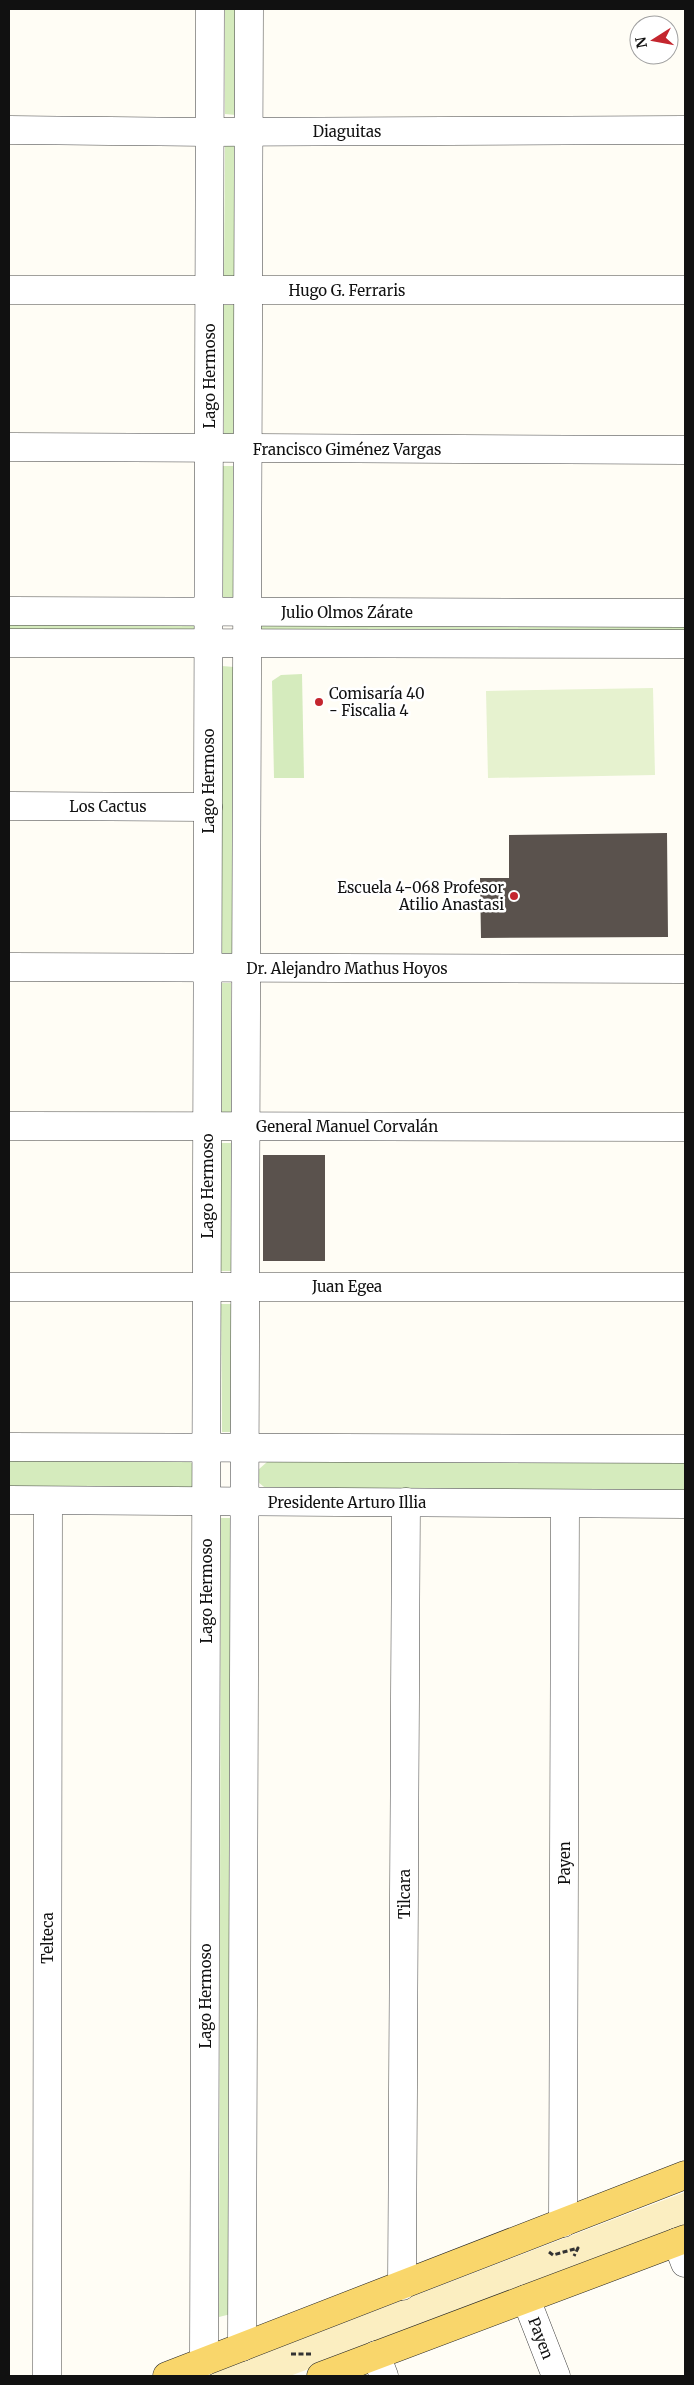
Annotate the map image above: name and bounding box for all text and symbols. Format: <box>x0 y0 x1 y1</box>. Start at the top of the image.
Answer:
north arrow <box>629 15 679 65</box>
text: N <box>631 35 651 50</box>
street label: Diaguitas <box>313 122 381 141</box>
street label: Hugo G. Ferraris <box>289 281 405 300</box>
street label: Lago Hermoso <box>200 323 219 429</box>
street label: Francisco Giménez Vargas <box>253 440 441 459</box>
street label: Julio Olmos Zárate <box>280 603 413 622</box>
place label: Comisaría 40 - Fiscalia 4 <box>329 684 425 720</box>
marker: Comisaría 40 - Fiscalia 4 <box>313 696 325 708</box>
street label: Lago Hermoso <box>199 728 218 834</box>
street label: Los Cactus <box>69 797 147 816</box>
place label: Escuela 4-068 Profesor Atilio Anastasi <box>337 878 504 914</box>
marker: Escuela 4-068 Profesor Atilio Anastasi <box>508 890 520 902</box>
street label: Dr. Alejandro Mathus Hoyos <box>246 959 448 978</box>
street label: General Manuel Corvalán <box>256 1117 438 1136</box>
street label: Lago Hermoso <box>198 1133 217 1239</box>
street label: Juan Egea <box>311 1277 382 1296</box>
street label: Presidente Arturo Illia <box>268 1493 426 1512</box>
street label: Lago Hermoso <box>197 1538 216 1644</box>
street label: Payen <box>555 1841 574 1885</box>
street label: Tilcara <box>395 1869 414 1919</box>
street label: Telteca <box>38 1912 57 1964</box>
street label: Lago Hermoso <box>196 1943 215 2049</box>
street label: Payen <box>524 2314 558 2362</box>

